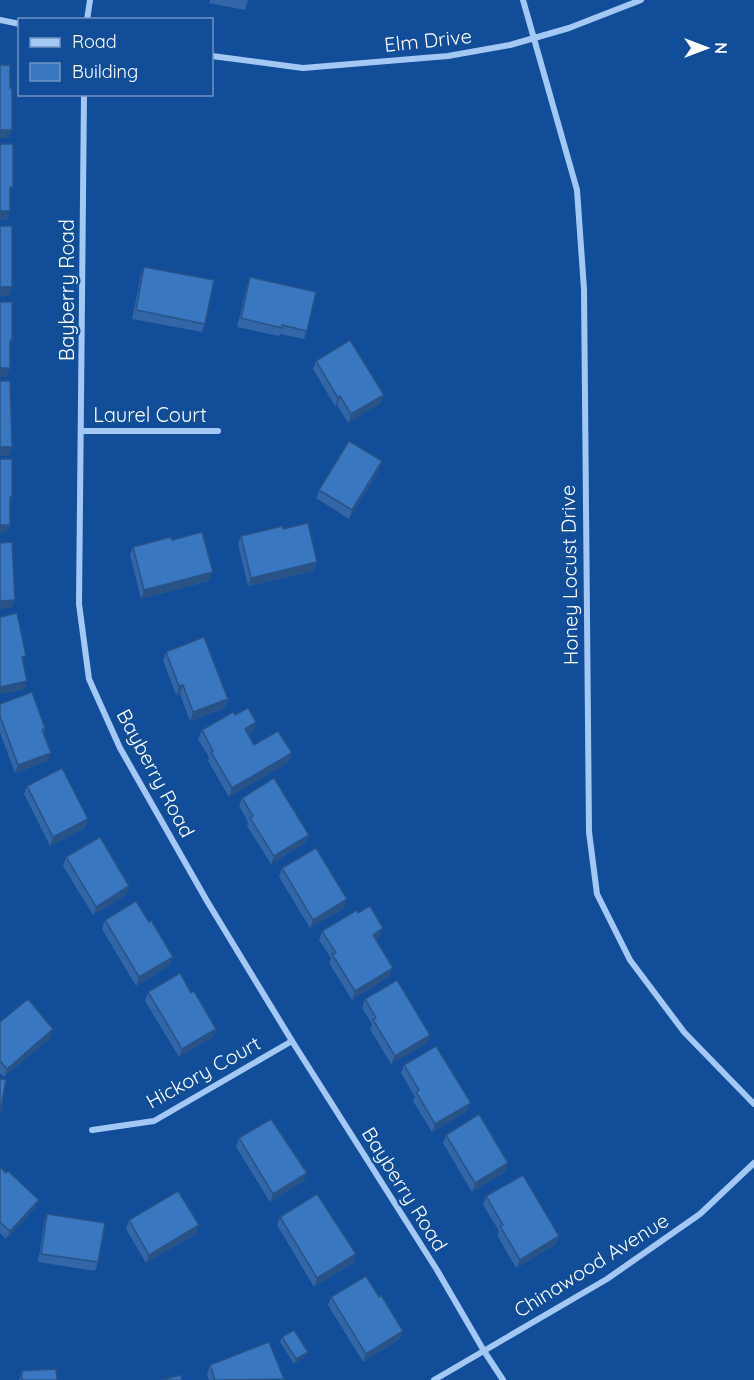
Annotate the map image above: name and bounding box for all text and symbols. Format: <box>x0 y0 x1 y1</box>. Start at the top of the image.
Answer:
legend <box>18 18 213 96</box>
north arrow <box>676 18 736 78</box>
street label: Elm Drive <box>383 23 473 57</box>
text: Road <box>72 30 117 53</box>
text: N <box>711 42 731 54</box>
text: Building <box>72 60 138 83</box>
street label: Bayberry Road <box>54 219 79 361</box>
street label: Laurel Court <box>93 402 207 427</box>
street label: Honey Locust Drive <box>555 485 583 665</box>
street label: Bayberry Road <box>112 705 200 841</box>
street label: Hickory Court <box>141 1030 265 1114</box>
street label: Bayberry Road <box>357 1122 453 1256</box>
street label: Chinawood Avenue <box>509 1207 673 1323</box>

